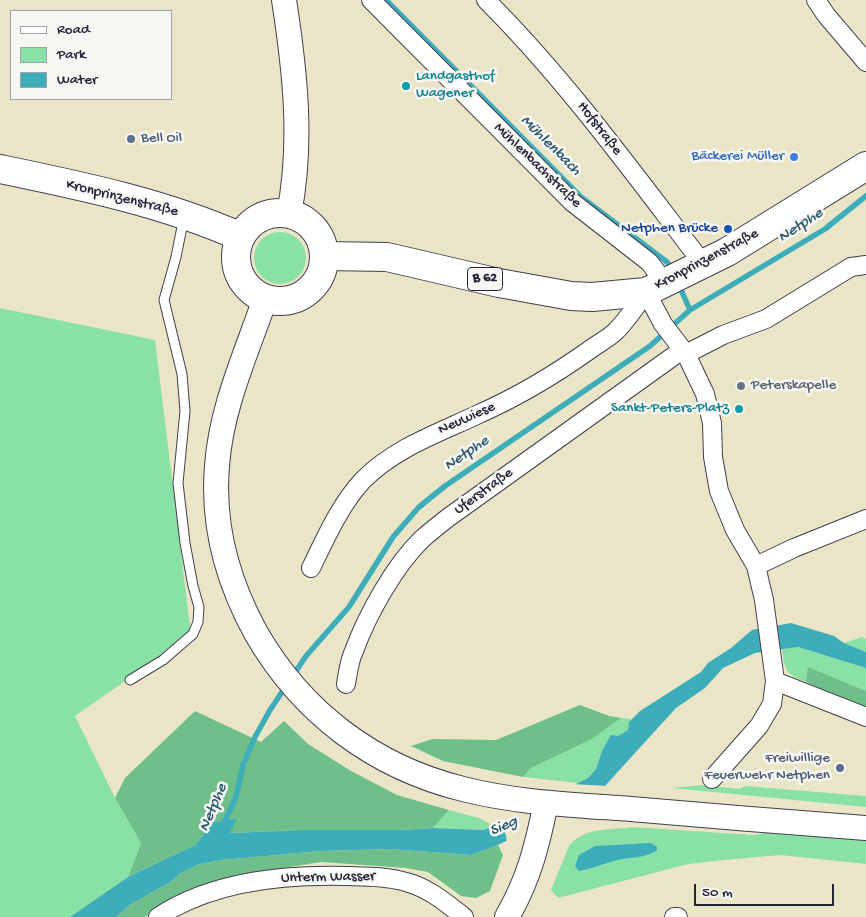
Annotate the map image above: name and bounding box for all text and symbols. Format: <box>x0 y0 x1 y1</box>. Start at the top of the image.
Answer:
legend <box>10 10 172 100</box>
text: Road <box>57 21 90 39</box>
text: Park <box>57 46 86 64</box>
place label: Landgasthof Wagener <box>416 68 495 103</box>
text: Water <box>57 71 97 89</box>
marker: Landgasthof Wagener <box>400 80 412 92</box>
street label: Hofstraße <box>572 99 626 159</box>
water label: Mühlenbach <box>516 112 584 180</box>
street label: Mühlenbachstraße <box>489 120 585 212</box>
place label: Bell Oil <box>141 130 182 148</box>
marker: Bell Oil <box>125 133 137 145</box>
place label: Bäckerei Müller <box>692 148 784 166</box>
marker: Bäckerei Müller <box>788 151 800 163</box>
street label: Kronprinzenstraße <box>64 176 180 222</box>
water label: Netphe <box>775 204 827 248</box>
place label: Netphen Brücke <box>621 220 718 238</box>
marker: Netphen Brücke <box>722 223 734 235</box>
street label: Kronprinzenstraße <box>652 225 762 295</box>
road number: B 62 <box>468 268 502 290</box>
place label: Peterskapelle <box>751 377 836 395</box>
marker: Peterskapelle <box>735 380 747 392</box>
street label: Neuwiese <box>436 398 498 440</box>
place label: Sankt-Peters-Platz <box>611 400 729 418</box>
marker: Sankt-Peters-Platz <box>733 403 745 415</box>
water label: Netphe <box>441 432 493 476</box>
street label: Uferstraße <box>451 465 517 519</box>
place label: Freiwillige Feuerwehr Netphen <box>704 750 830 785</box>
marker: Freiwillige Feuerwehr Netphen <box>834 762 846 774</box>
water label: Netphe <box>195 781 233 835</box>
water label: Sieg <box>487 812 521 842</box>
street label: Unterm Wasser <box>281 868 375 888</box>
scale bar <box>696 874 836 906</box>
text: 50 m <box>702 884 733 902</box>

